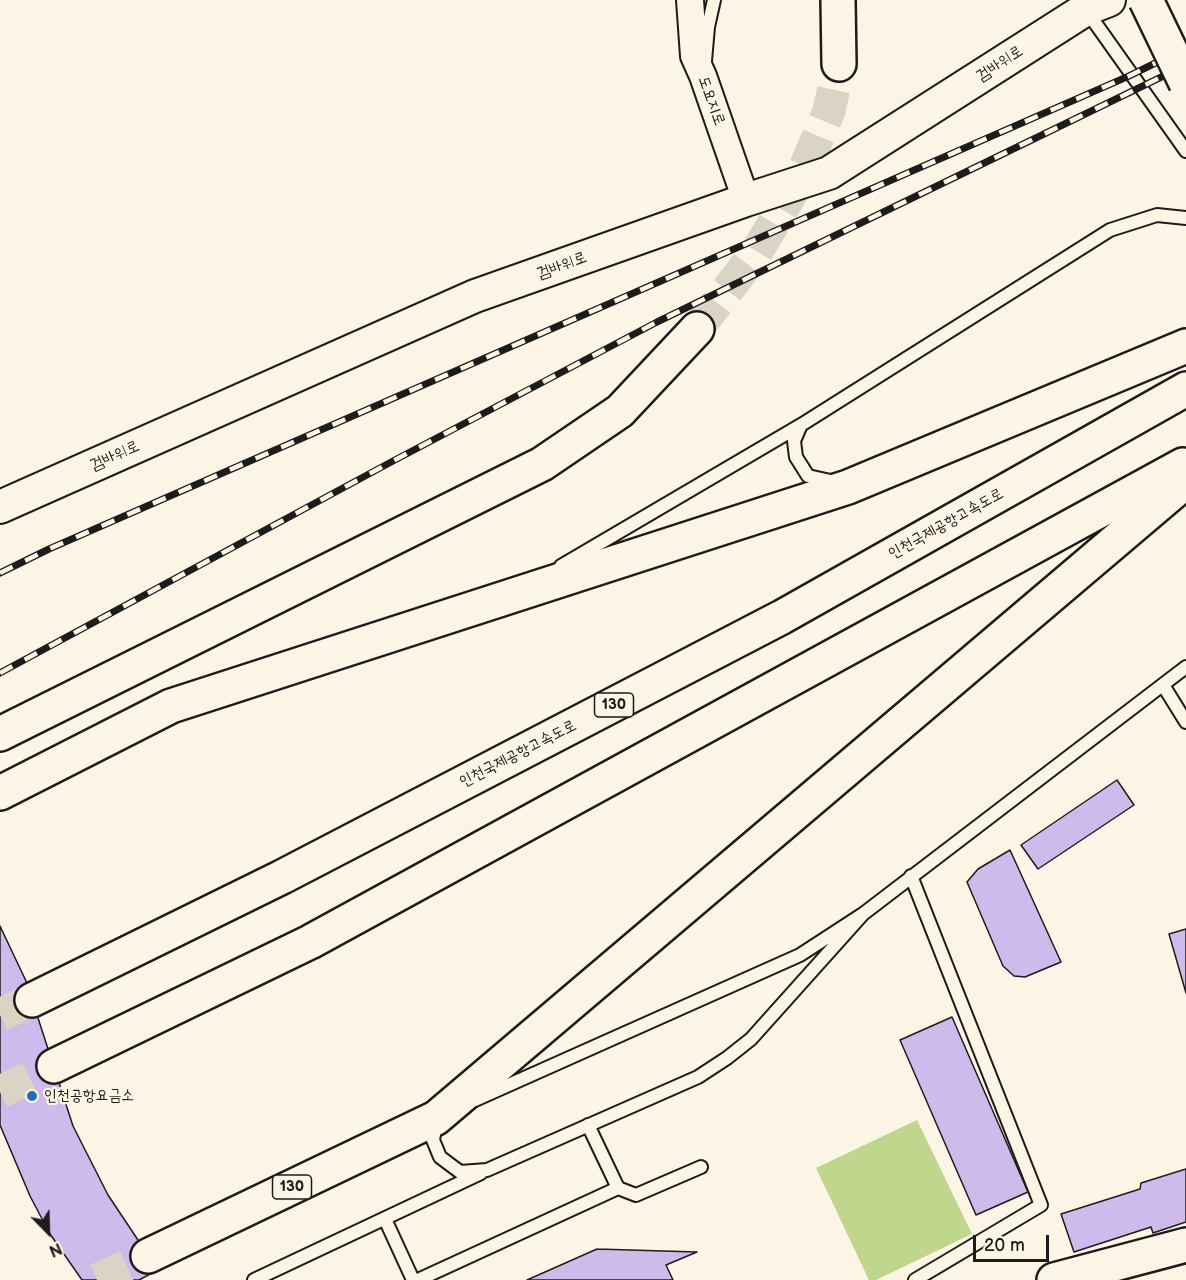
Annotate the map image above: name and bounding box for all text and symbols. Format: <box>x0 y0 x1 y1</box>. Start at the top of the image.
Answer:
street label: 검바위로 <box>973 42 1027 86</box>
street label: 도요지로 <box>693 74 729 128</box>
street label: 검바위로 <box>535 248 589 284</box>
street label: 검바위로 <box>88 437 142 475</box>
street label: 인천국제공항고속도로 <box>885 484 1007 564</box>
road number: 130 <box>594 693 634 717</box>
street label: 인천국제공항고속도로 <box>456 716 580 792</box>
place label: 인천공항요금소 <box>44 1086 134 1106</box>
marker: 인천공항요금소 <box>25 1089 39 1103</box>
road number: 130 <box>272 1175 312 1199</box>
north arrow <box>18 1202 78 1262</box>
scale bar <box>976 1223 1052 1261</box>
text: 20 m <box>984 1235 1025 1256</box>
text: N <box>46 1238 64 1260</box>

